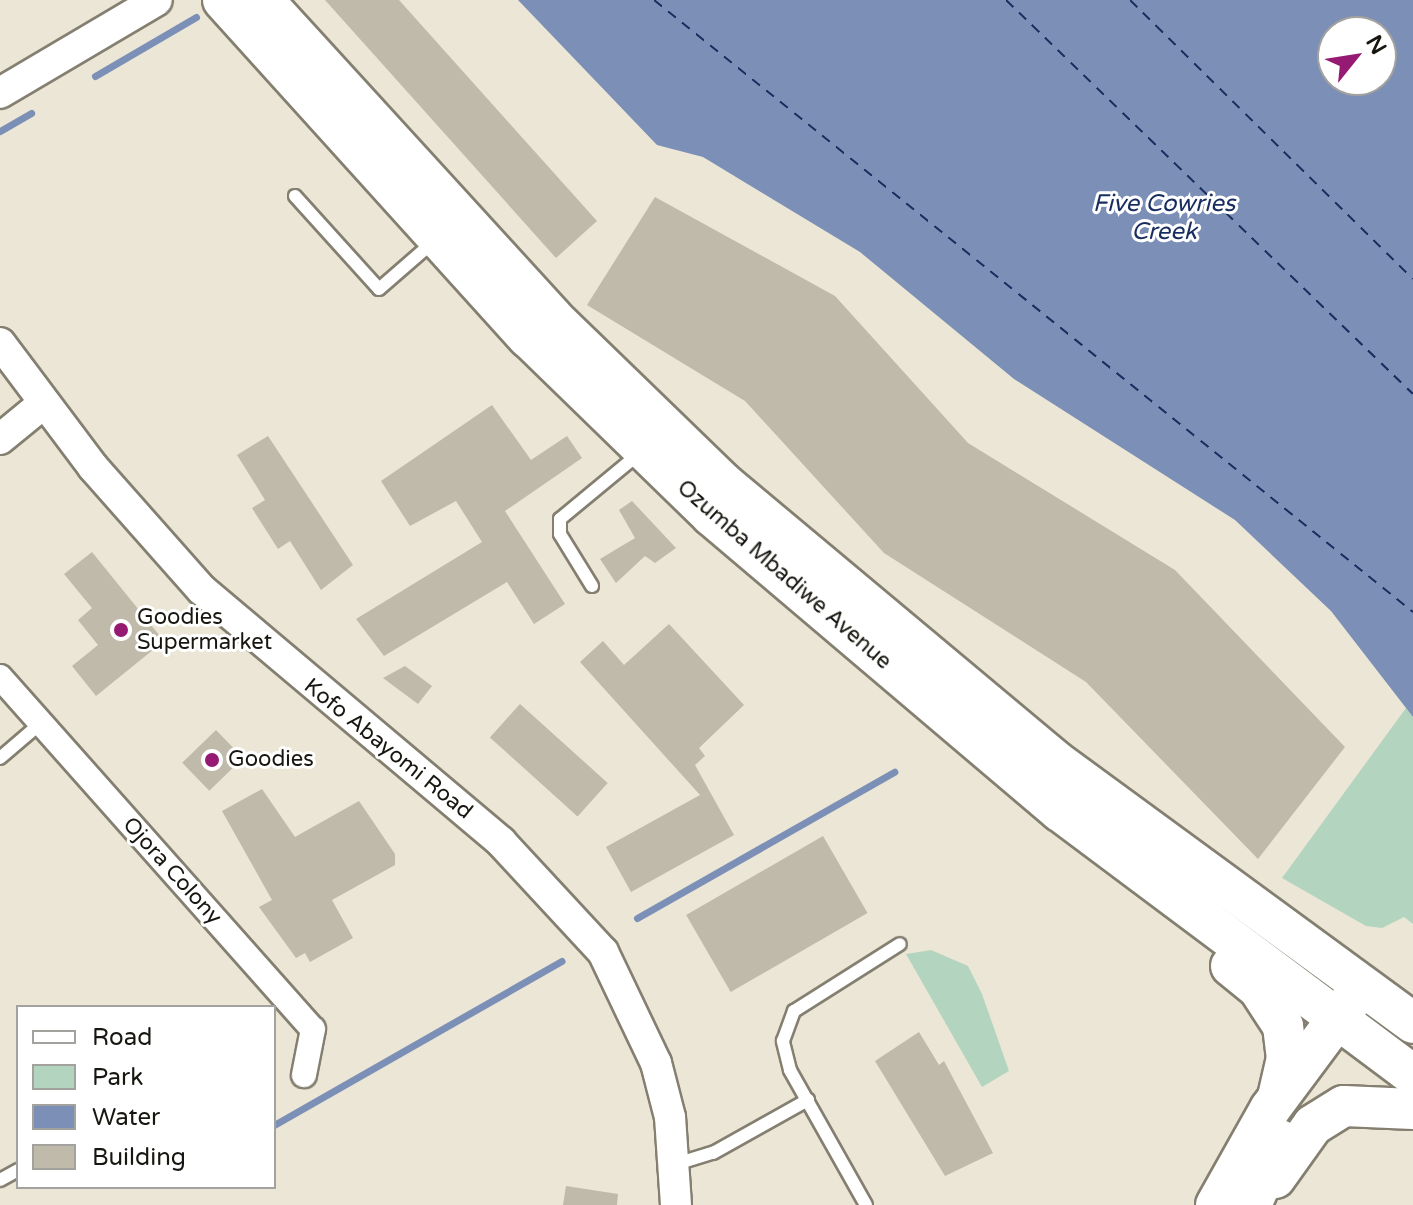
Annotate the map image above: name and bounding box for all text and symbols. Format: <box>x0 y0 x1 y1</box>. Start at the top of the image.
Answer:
north arrow <box>1317 16 1397 96</box>
text: N <box>1360 31 1392 59</box>
water label: Five Cowries Creek <box>1093 190 1235 246</box>
street label: Ozumba Mbadiwe Avenue <box>671 475 897 675</box>
place label: Goodies Supermarket <box>137 604 272 656</box>
marker: Goodies Supermarket <box>112 621 130 639</box>
street label: Kofo Abayomi Road <box>299 673 477 825</box>
place label: Goodies <box>228 747 314 773</box>
marker: Goodies <box>203 751 221 769</box>
street label: Ojora Colony <box>117 812 227 930</box>
legend <box>16 1005 276 1189</box>
text: Road <box>92 1023 152 1052</box>
text: Park <box>92 1063 143 1092</box>
text: Water <box>92 1103 160 1132</box>
text: Building <box>92 1143 186 1172</box>

